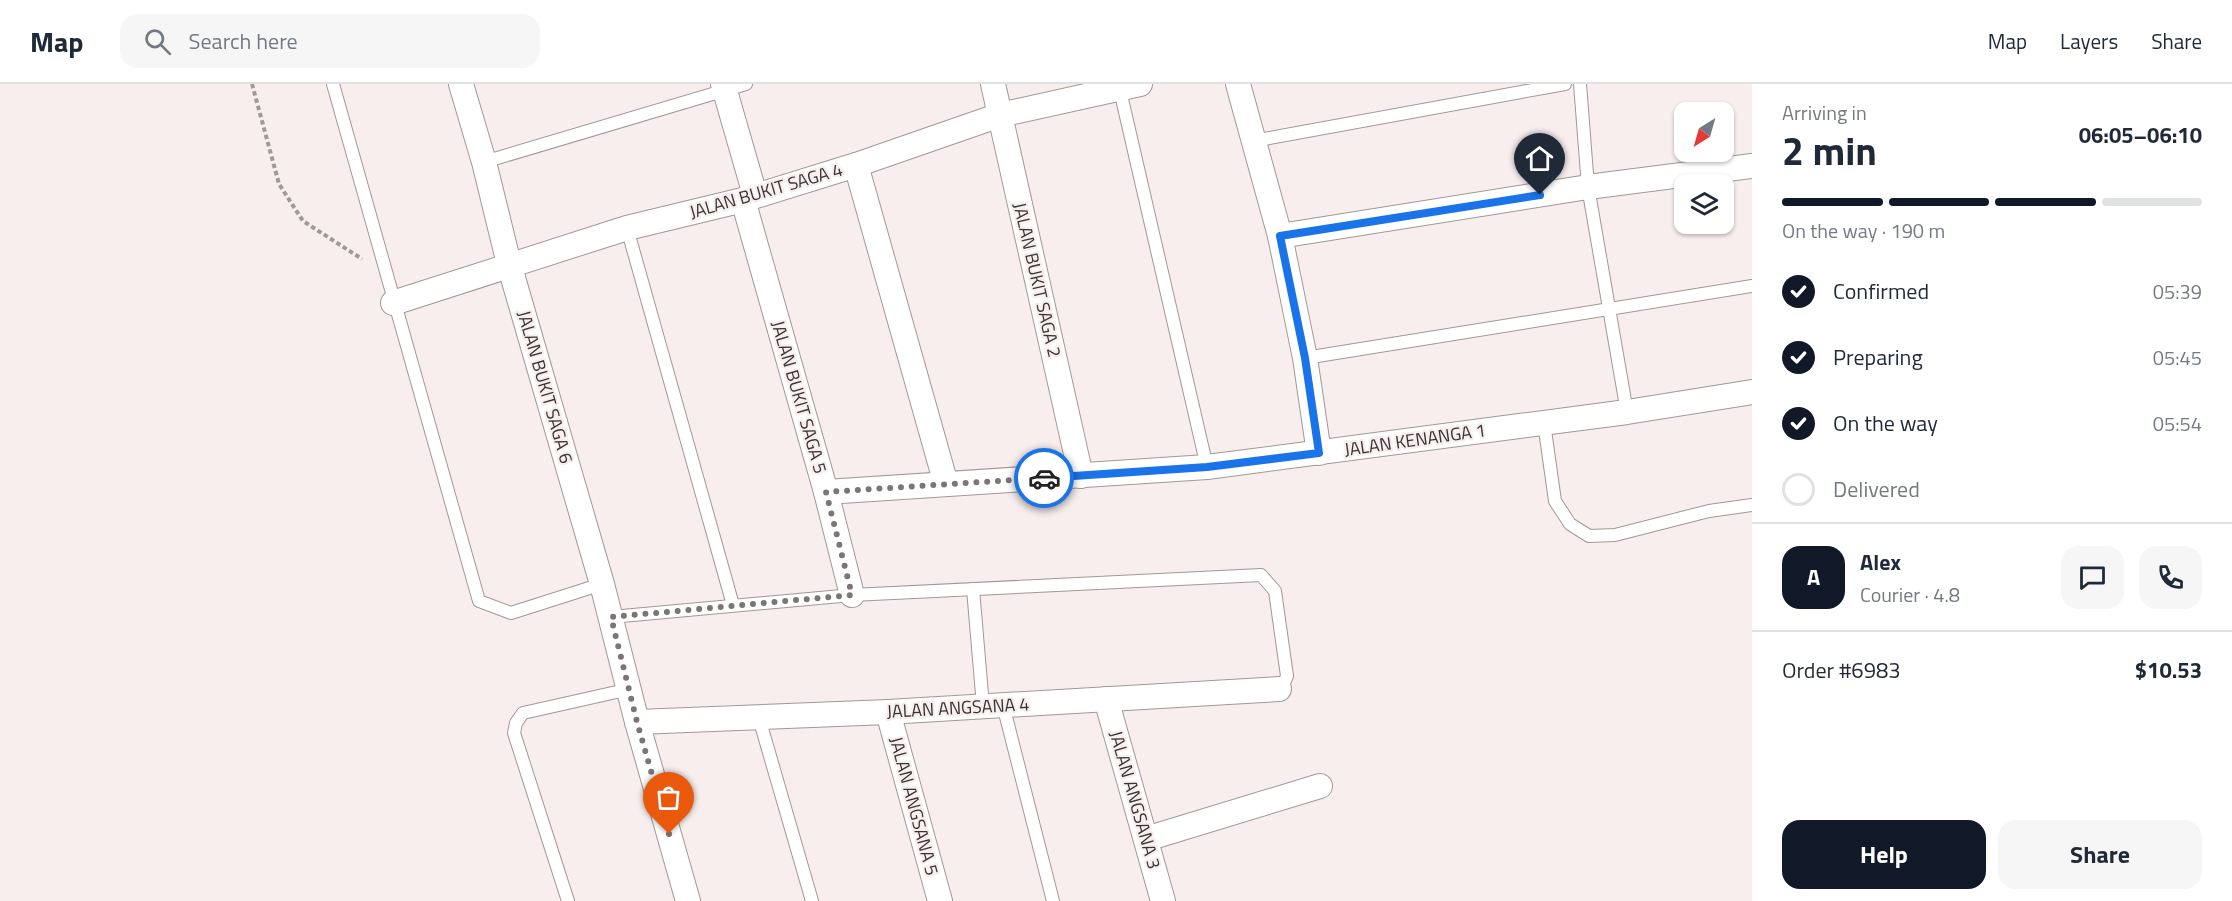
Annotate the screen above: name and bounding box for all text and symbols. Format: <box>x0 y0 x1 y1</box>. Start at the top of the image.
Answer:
search box <box>120 14 540 68</box>
text: Map <box>30 20 84 63</box>
text: Search here <box>189 24 298 58</box>
icon: search <box>141 25 174 58</box>
text: Map <box>1988 25 2027 57</box>
text: Layers <box>2060 25 2118 57</box>
text: Share <box>2151 25 2202 57</box>
text: Arriving in <box>1782 97 1867 128</box>
north arrow <box>1674 102 1734 162</box>
map controls <box>1674 102 1734 234</box>
text: 06:05–06:10 <box>2079 118 2202 152</box>
text: 2 min <box>1782 121 1877 180</box>
pin <box>1514 133 1565 195</box>
icon: home <box>1523 142 1556 175</box>
street label: JALAN BUKIT SAGA 4 <box>686 156 846 225</box>
button: layers <box>1674 174 1734 234</box>
street label: JALAN BUKIT SAGA 2 <box>1007 200 1068 360</box>
text: On the way · 190 m <box>1782 215 1945 246</box>
text: Confirmed <box>1833 274 1929 308</box>
icon: check <box>1782 275 1815 308</box>
text: 05:39 <box>2153 276 2202 307</box>
street label: JALAN BUKIT SAGA 6 <box>511 307 580 467</box>
street label: JALAN BUKIT SAGA 5 <box>765 317 834 477</box>
text: Preparing <box>1833 340 1923 374</box>
icon: check <box>1782 341 1815 374</box>
text: 05:45 <box>2153 342 2202 373</box>
text: On the way <box>1833 406 1938 440</box>
icon: check <box>1782 407 1815 440</box>
text: 05:54 <box>2153 408 2202 439</box>
street label: JALAN KENANGA 1 <box>1342 416 1487 463</box>
courier <box>1014 448 1074 508</box>
icon: car <box>1028 462 1061 495</box>
text: Delivered <box>1833 472 1920 506</box>
text: Alex <box>1860 545 1901 579</box>
button: chat <box>2061 546 2124 609</box>
button: phone <box>2139 546 2202 609</box>
text: A <box>1807 560 1820 594</box>
text: Courier · 4.8 <box>1860 579 1960 610</box>
text: Order #6983 <box>1782 653 1901 687</box>
text: $10.53 <box>2135 653 2202 687</box>
street label: JALAN ANGSANA 4 <box>886 690 1030 725</box>
street label: JALAN ANGSANA 3 <box>1103 728 1168 872</box>
street label: JALAN ANGSANA 5 <box>883 733 946 878</box>
pin <box>643 772 694 834</box>
icon: bag <box>652 781 685 814</box>
button: Help <box>1782 820 1986 889</box>
button: Share <box>1998 820 2202 889</box>

